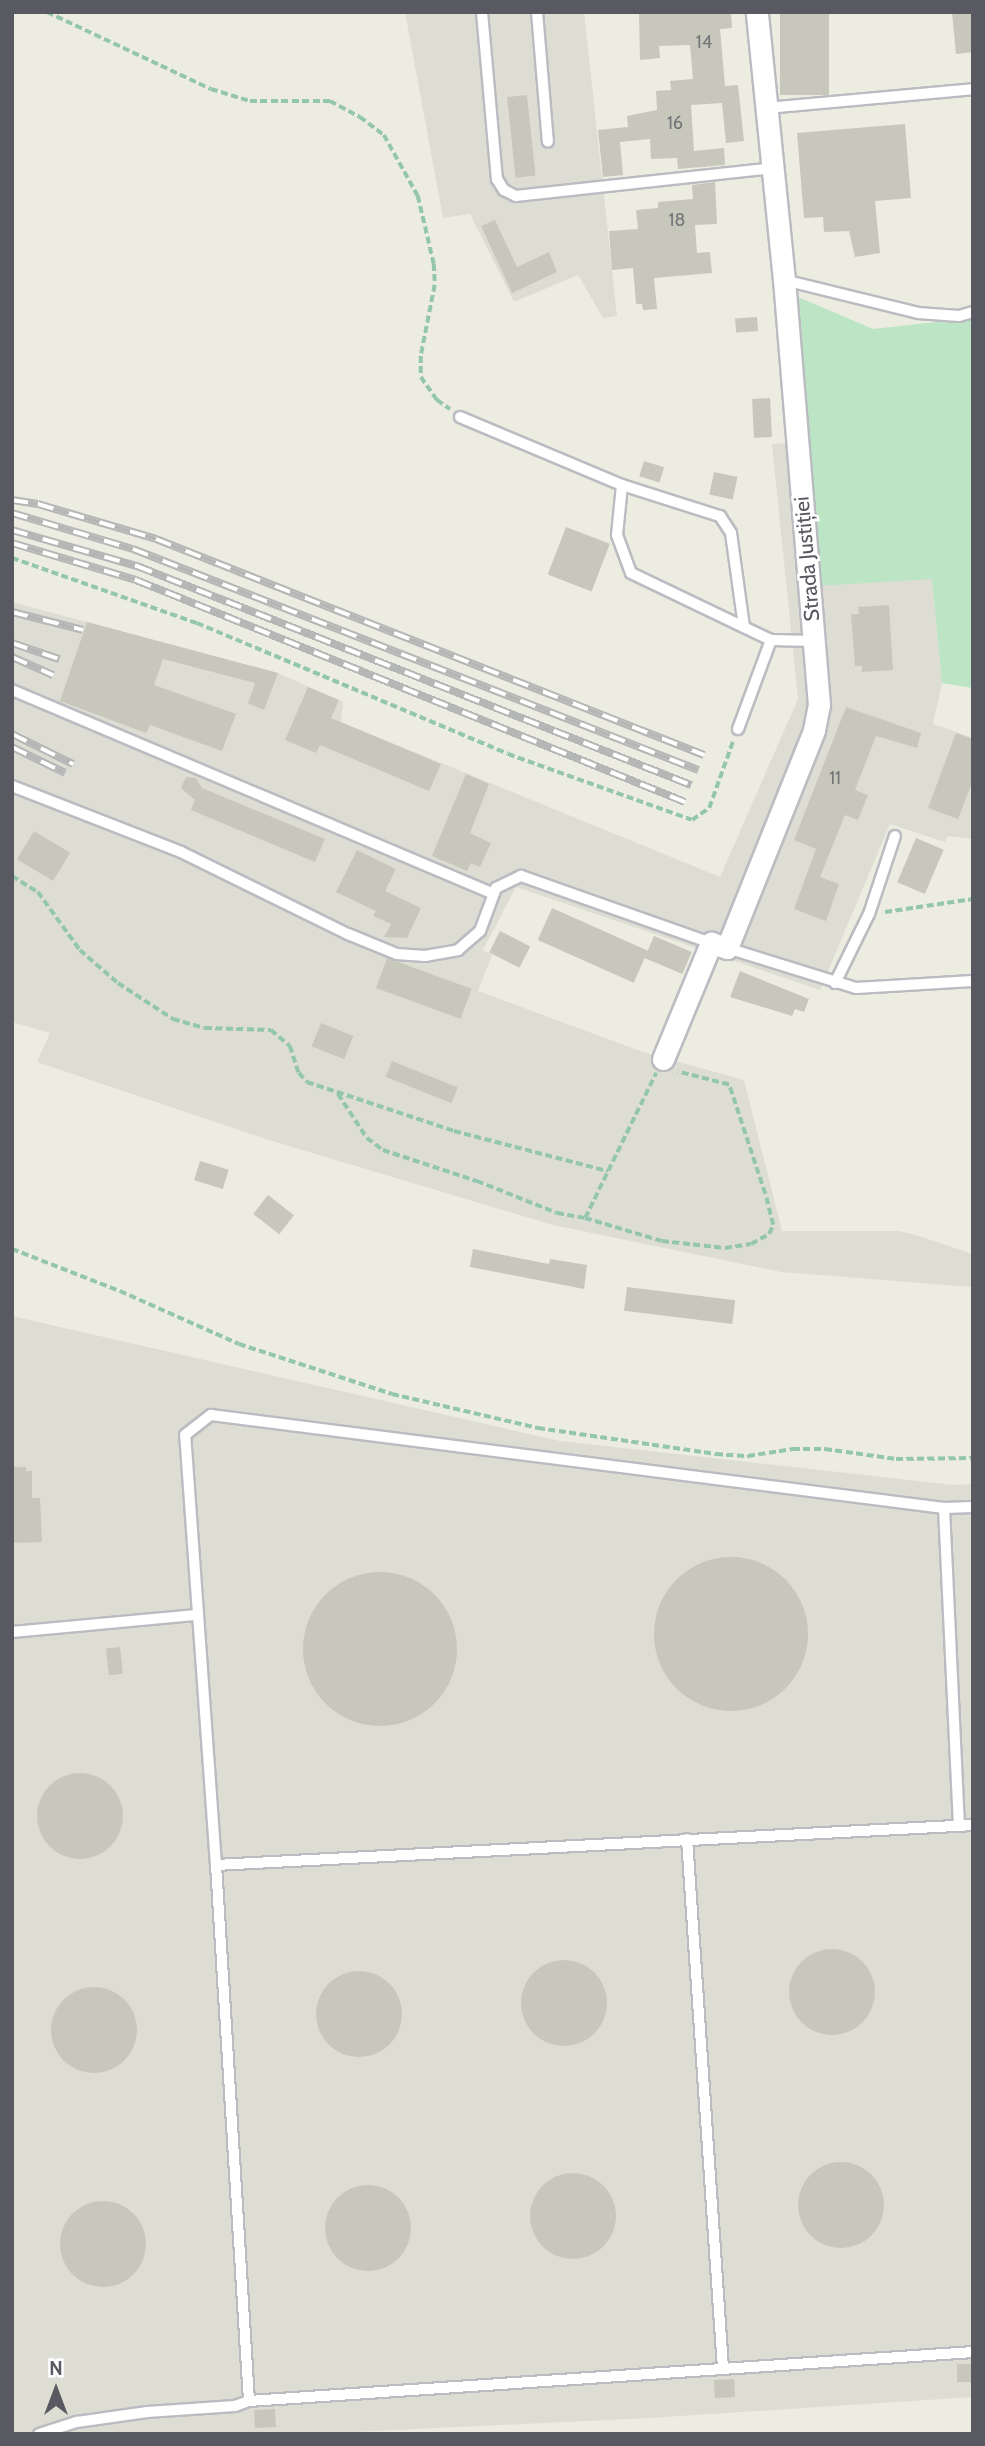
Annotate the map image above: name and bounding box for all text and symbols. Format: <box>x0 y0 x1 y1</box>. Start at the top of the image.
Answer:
house number: 14 <box>696 31 712 53</box>
house number: 16 <box>667 112 683 134</box>
house number: 18 <box>669 209 685 231</box>
street label: Strada Justiției <box>789 496 825 622</box>
house number: 11 <box>829 767 841 789</box>
north arrow <box>21 2355 91 2425</box>
text: N <box>49 2357 63 2380</box>

